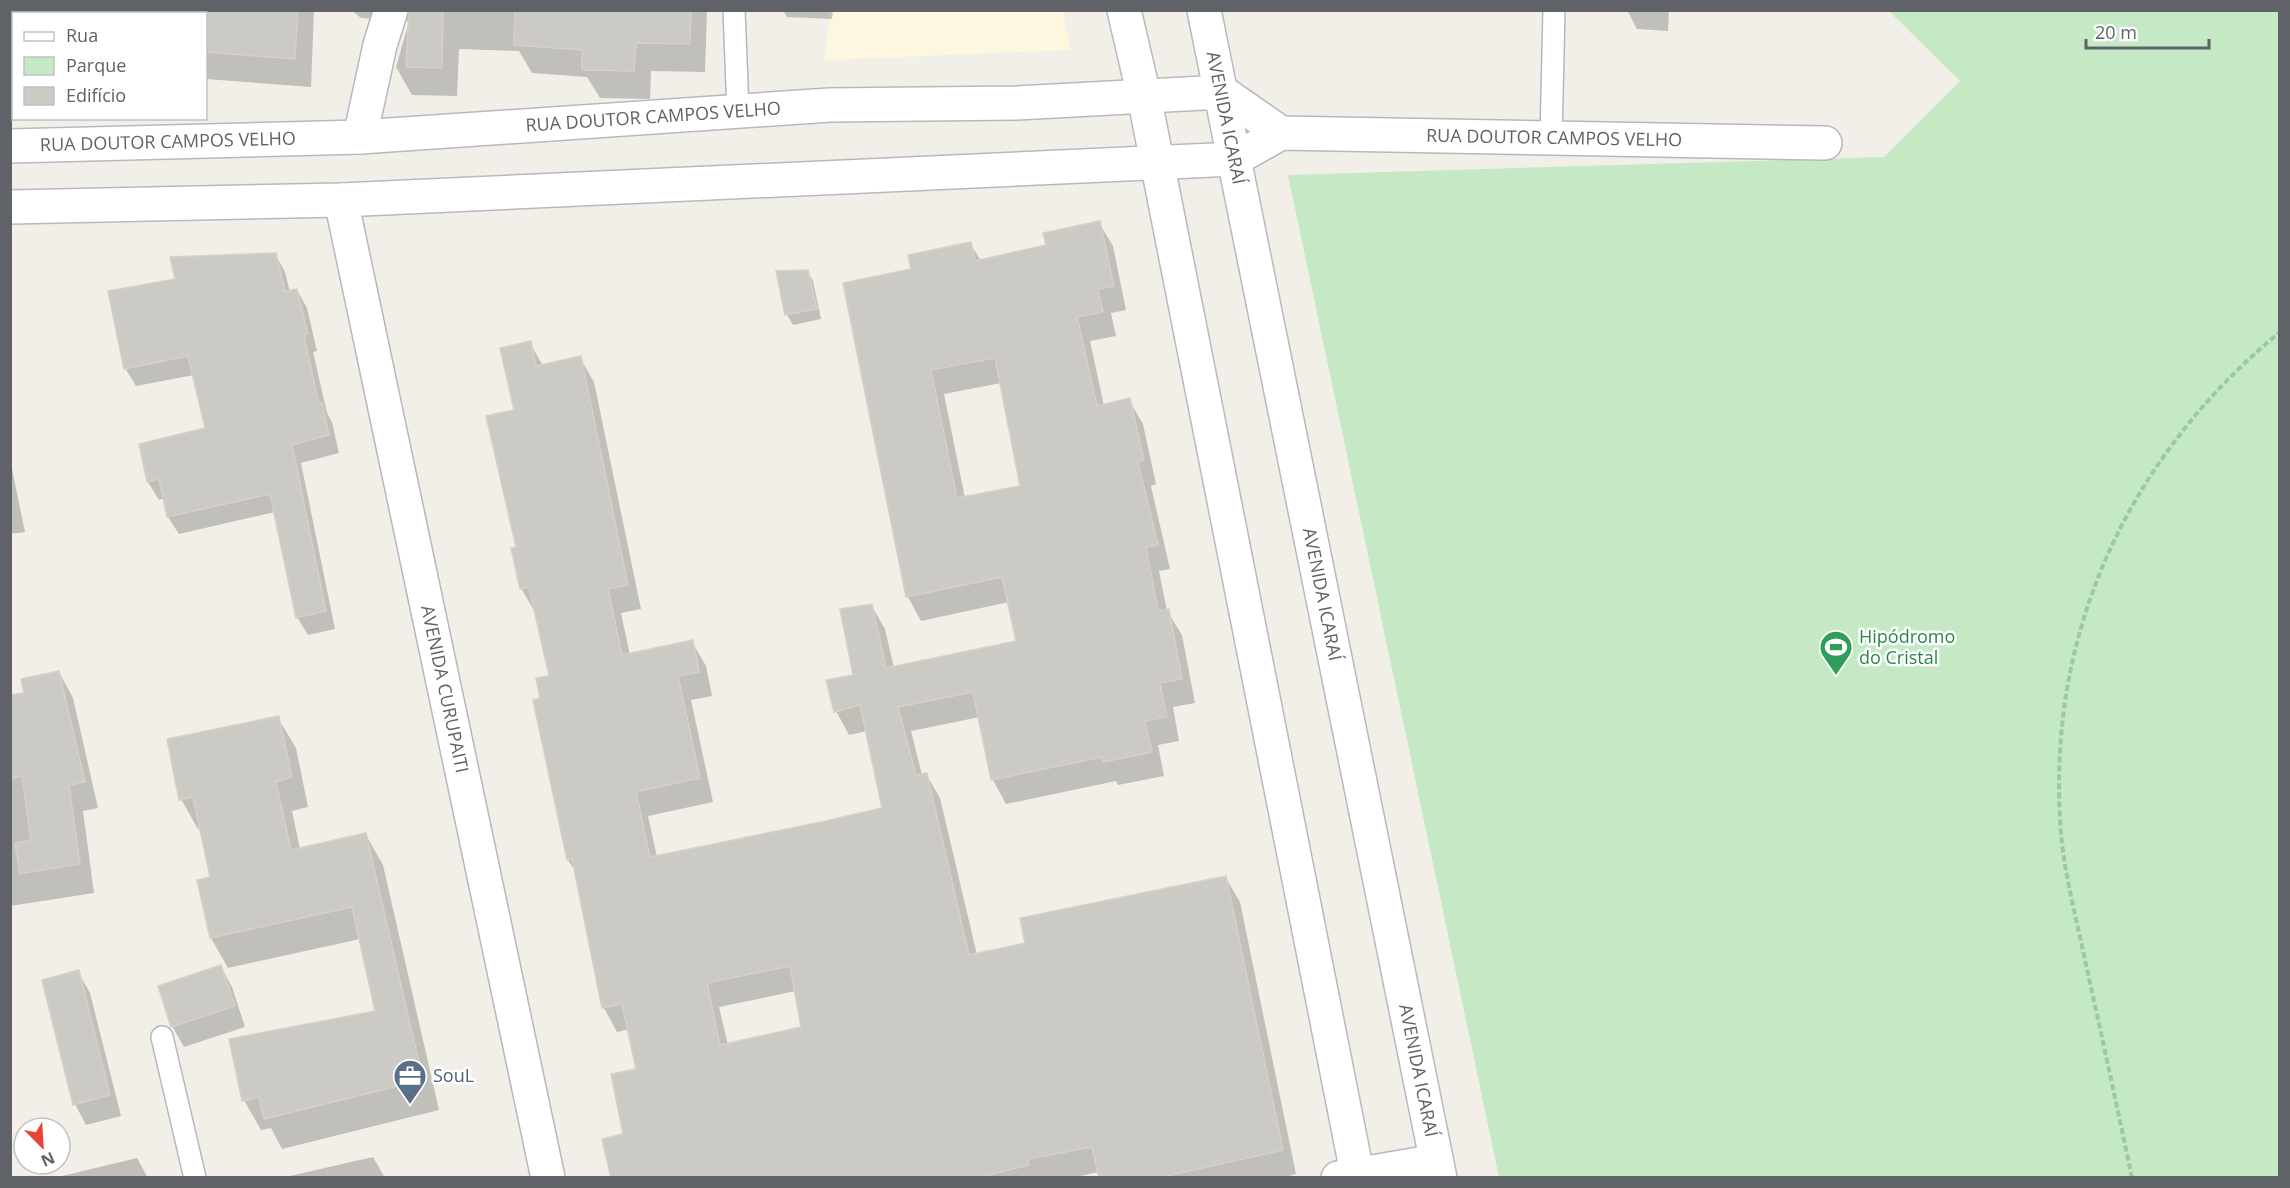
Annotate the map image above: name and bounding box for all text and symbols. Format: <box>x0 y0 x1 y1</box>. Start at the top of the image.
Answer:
legend <box>12 12 207 120</box>
scale bar <box>2086 12 2209 50</box>
text: 20 m <box>2095 20 2137 44</box>
text: Rua <box>66 23 98 47</box>
street label: AVENIDA ICARAÍ <box>1202 49 1252 187</box>
text: Parque <box>66 53 126 77</box>
text: Edifício <box>66 83 126 107</box>
street label: RUA DOUTOR CAMPOS VELHO <box>525 95 782 137</box>
street label: RUA DOUTOR CAMPOS VELHO <box>1426 123 1682 151</box>
street label: RUA DOUTOR CAMPOS VELHO <box>40 126 296 156</box>
street label: AVENIDA ICARAÍ <box>1298 525 1348 664</box>
street label: AVENIDA CURUPAITI <box>416 603 475 775</box>
place label: Hipódromo do Cristal <box>1859 624 1955 669</box>
sports icon: Hipódromo do Cristal <box>1818 629 1854 676</box>
street label: AVENIDA ICARAÍ <box>1394 1002 1445 1140</box>
office icon: SouL <box>392 1058 428 1105</box>
place label: SouL <box>433 1063 474 1087</box>
north arrow <box>12 1116 72 1176</box>
text: N <box>38 1147 59 1172</box>

